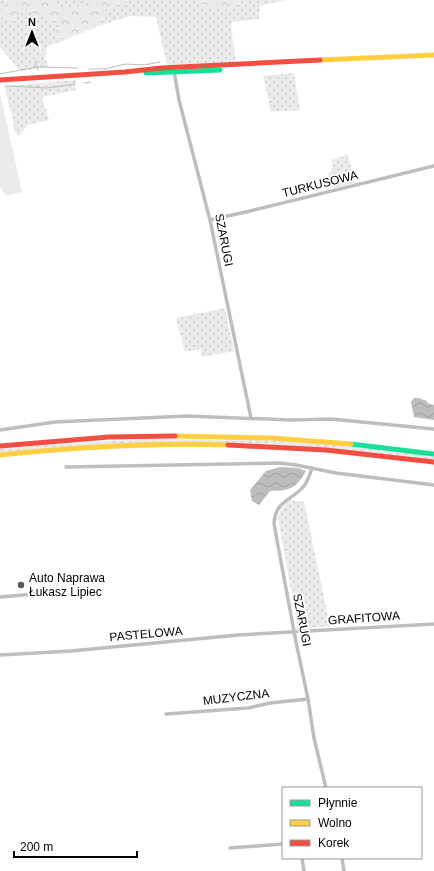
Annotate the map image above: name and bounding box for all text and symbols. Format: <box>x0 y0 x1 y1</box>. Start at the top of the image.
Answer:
north arrow <box>12 12 52 52</box>
text: N <box>28 16 36 28</box>
street label: TURKUSOWA <box>281 168 359 200</box>
street label: SZARUGI <box>212 212 236 268</box>
place label: Auto Naprawa Łukasz Lipiec <box>29 571 105 599</box>
marker: Auto Naprawa Łukasz Lipiec <box>16 580 26 590</box>
street label: SZARUGI <box>290 592 314 648</box>
street label: GRAFITOWA <box>328 609 400 627</box>
street label: PASTELOWA <box>109 624 183 644</box>
street label: MUZYCZNA <box>202 686 270 708</box>
legend <box>282 787 422 859</box>
text: Płynnie <box>318 796 358 810</box>
text: Wolno <box>318 816 352 830</box>
scale bar <box>14 833 137 859</box>
text: Korek <box>318 836 350 850</box>
text: 200 m <box>20 840 53 854</box>

